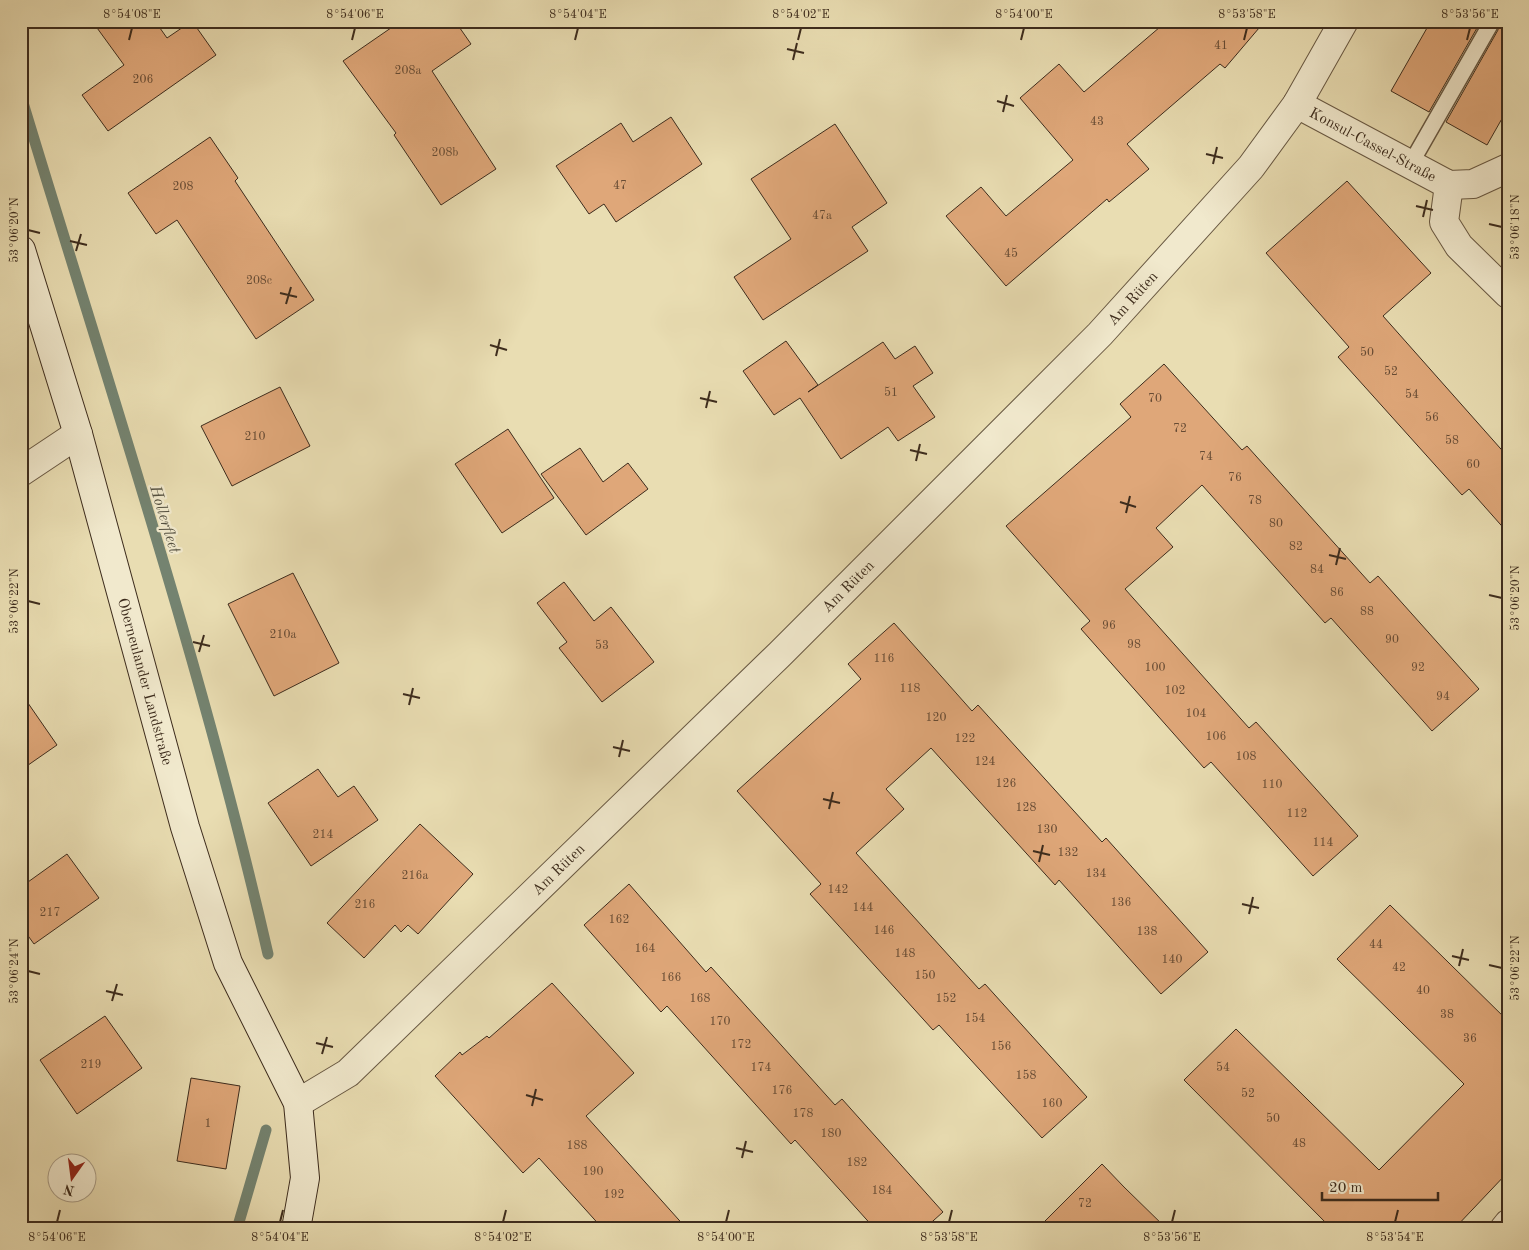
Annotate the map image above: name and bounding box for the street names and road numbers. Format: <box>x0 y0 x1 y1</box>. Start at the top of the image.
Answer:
street label: Konsul-Cassel-Straße <box>1306 106 1438 186</box>
street label: Am Rüten <box>1106 269 1161 329</box>
street label: Am Rüten <box>820 558 878 616</box>
street label: Oberneulander Landstraße <box>114 597 174 767</box>
street label: Am Rüten <box>530 842 588 899</box>

